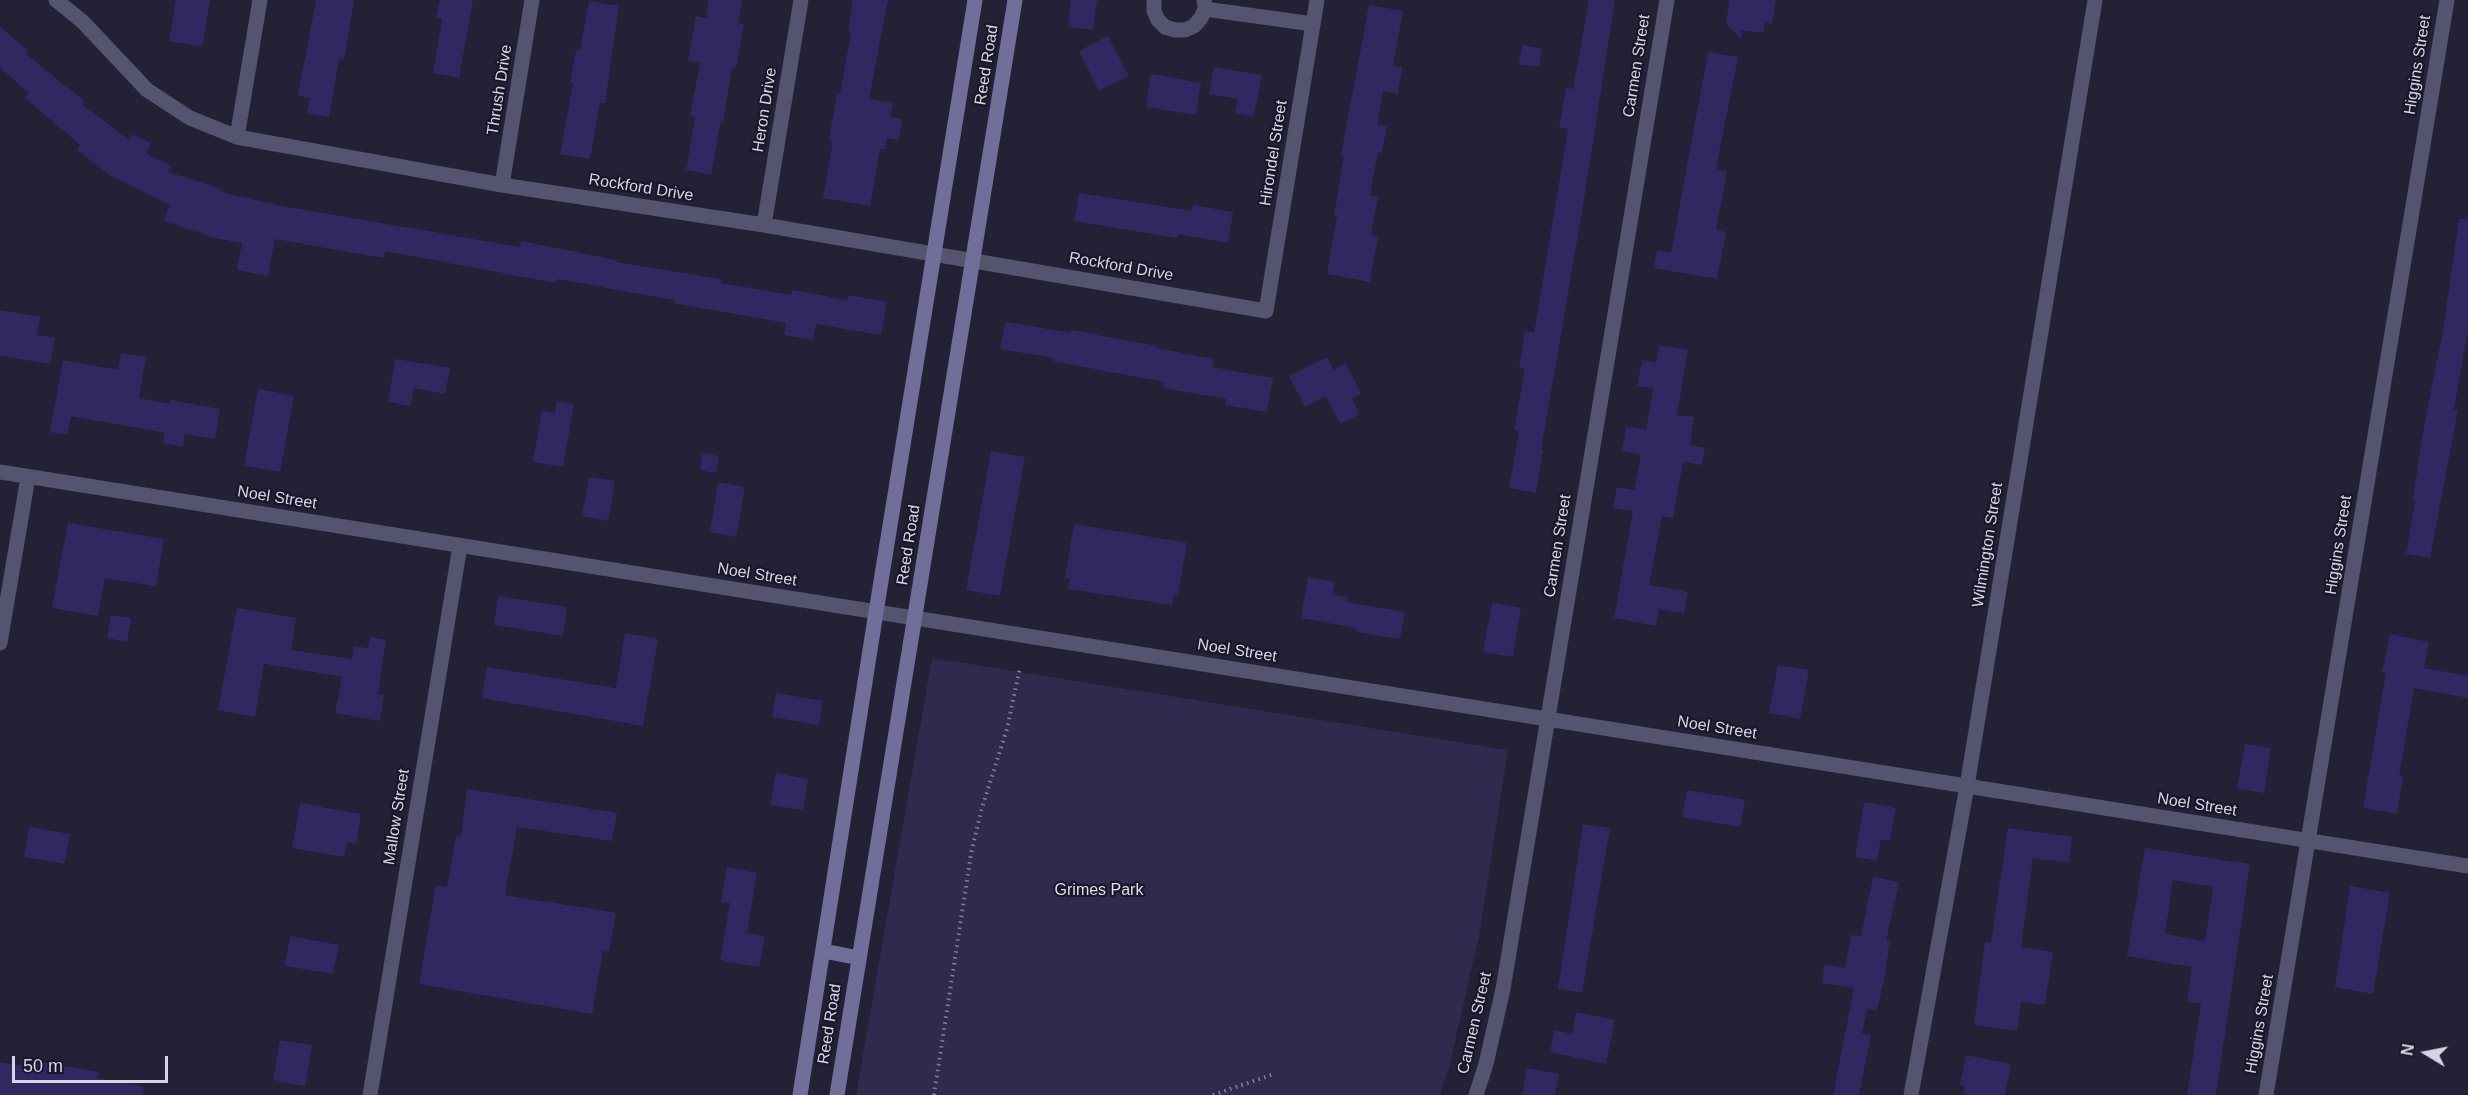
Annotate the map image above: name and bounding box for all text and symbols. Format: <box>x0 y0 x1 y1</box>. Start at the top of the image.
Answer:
street label: Carmen Street <box>1619 13 1655 119</box>
street label: Higgins Street <box>2401 14 2435 116</box>
street label: Reed Road <box>971 24 1003 106</box>
street label: Thrush Drive <box>483 43 517 137</box>
street label: Heron Drive <box>749 66 781 154</box>
street label: Hirondel Street <box>1256 99 1292 207</box>
street label: Rockford Drive <box>587 170 695 206</box>
street label: Rockford Drive <box>1067 248 1175 286</box>
street label: Wilmington Street <box>1969 481 2007 609</box>
street label: Noel Street <box>236 482 318 514</box>
street label: Carmen Street <box>1540 493 1576 599</box>
street label: Higgins Street <box>2322 494 2356 596</box>
street label: Reed Road <box>893 504 925 586</box>
street label: Noel Street <box>716 559 798 591</box>
street label: Noel Street <box>1196 635 1278 667</box>
street label: Noel Street <box>1676 712 1758 744</box>
street label: Mallow Street <box>380 768 414 866</box>
street label: Noel Street <box>2156 789 2238 821</box>
park label: Grimes Park <box>1055 881 1143 901</box>
street label: Carmen Street <box>1454 970 1496 1076</box>
street label: Higgins Street <box>2242 973 2278 1075</box>
street label: Reed Road <box>814 983 846 1065</box>
north arrow <box>2396 1023 2456 1083</box>
text: N <box>2398 1043 2417 1057</box>
scale bar <box>15 1044 171 1082</box>
text: 50 m <box>23 1056 63 1076</box>

